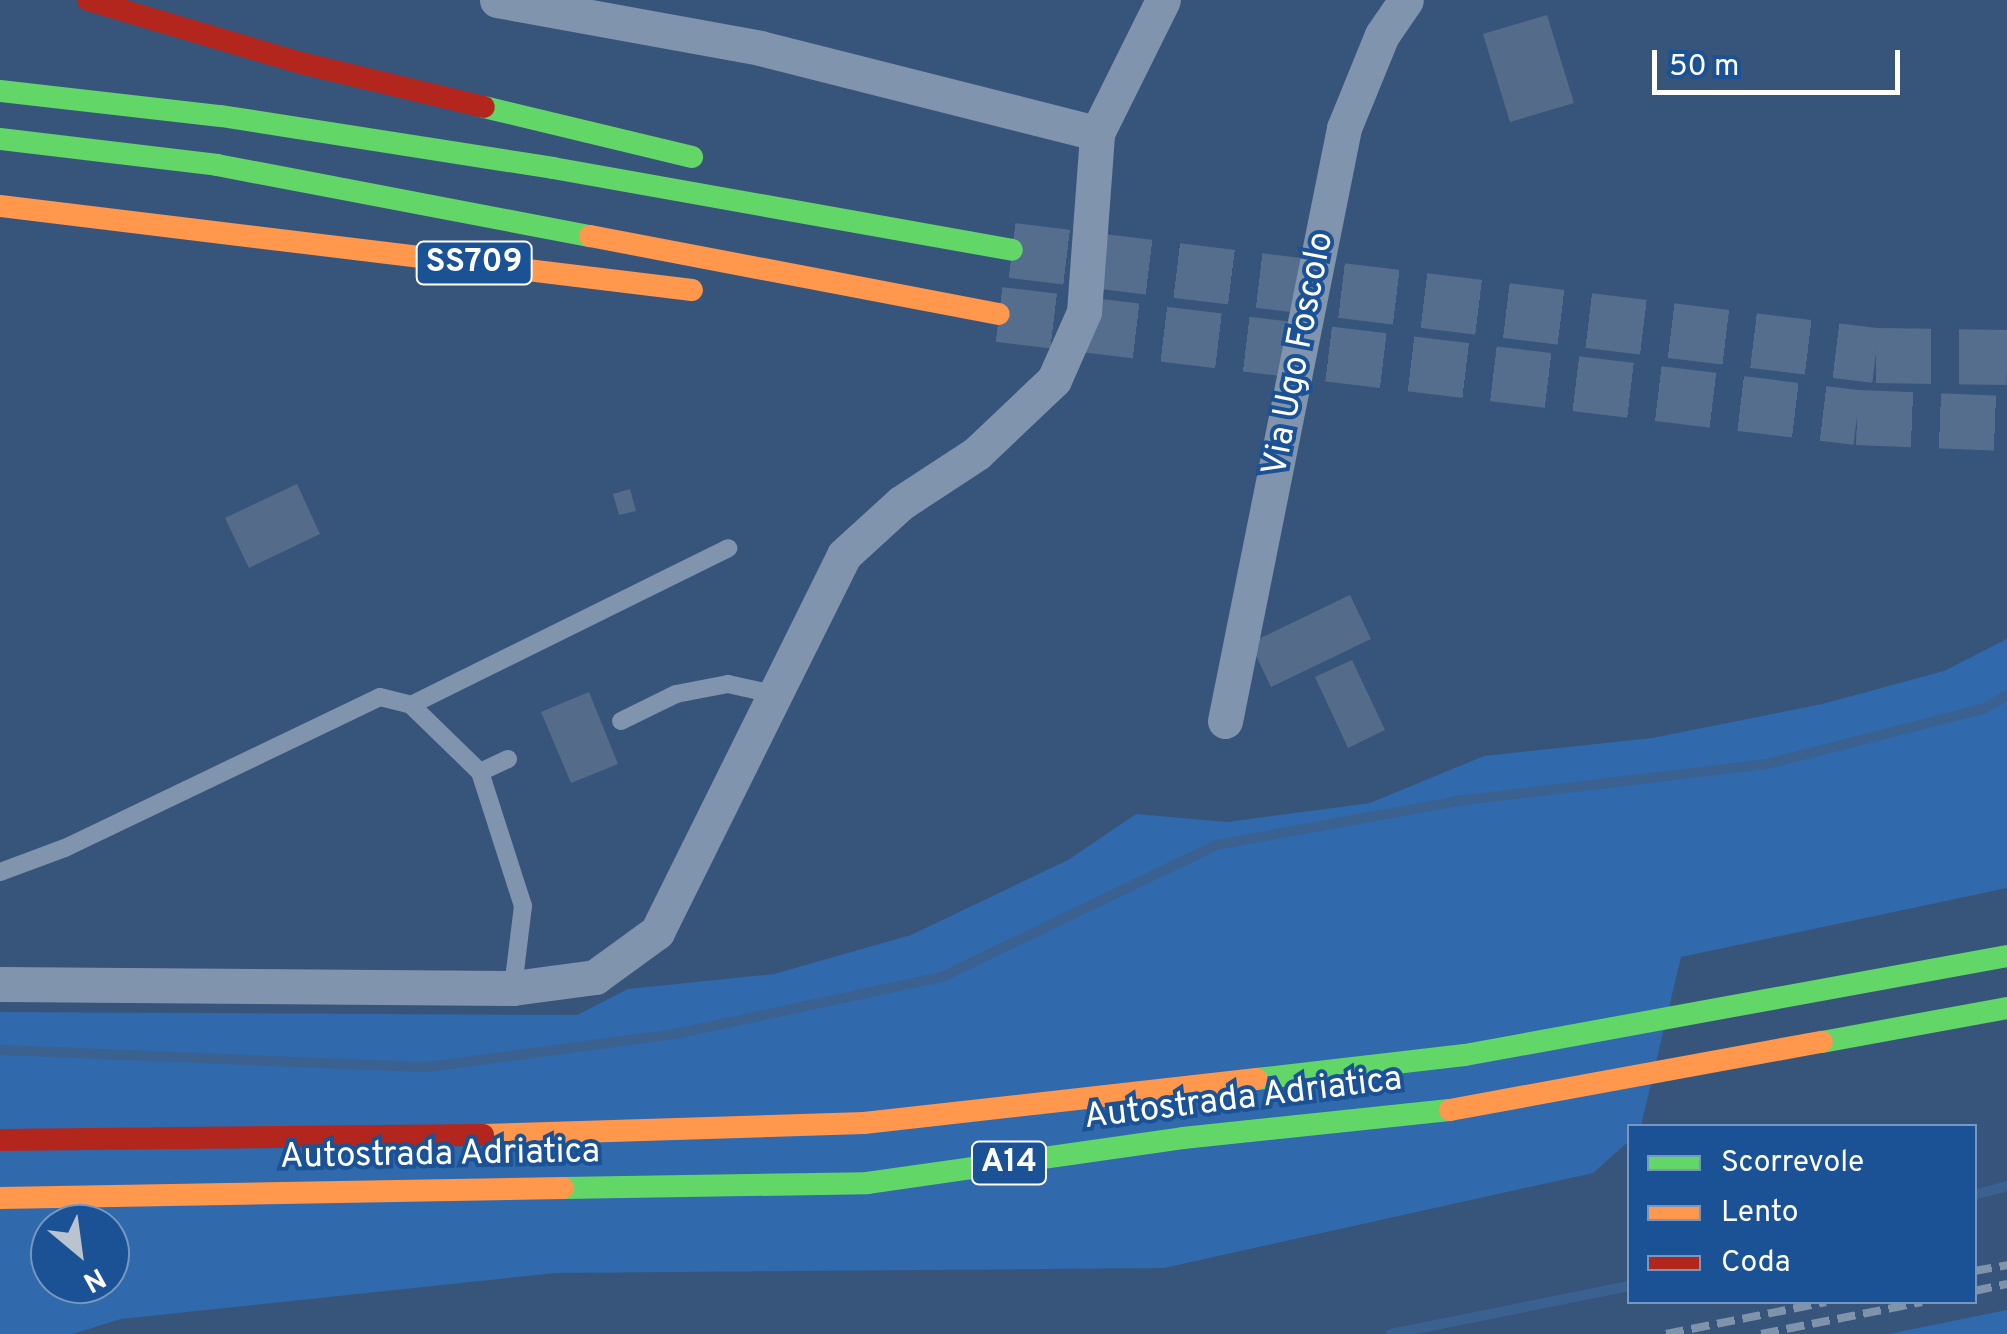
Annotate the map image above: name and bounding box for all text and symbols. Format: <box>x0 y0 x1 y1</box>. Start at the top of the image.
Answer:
scale bar <box>1657 30 1904 92</box>
text: 50 m <box>1669 49 1739 86</box>
street label: Via Ugo Foscolo <box>1255 228 1343 480</box>
road number: SS709 <box>414 236 534 290</box>
street label: Autostrada Adriatica <box>1081 1059 1405 1139</box>
legend <box>1627 1124 1977 1304</box>
street label: Autostrada Adriatica <box>279 1131 601 1179</box>
road number: A14 <box>969 1136 1049 1190</box>
text: Scorrevole <box>1721 1145 1864 1182</box>
text: Lento <box>1721 1195 1798 1232</box>
north arrow <box>30 1204 130 1304</box>
text: Coda <box>1721 1245 1790 1282</box>
text: N <box>76 1258 111 1299</box>

